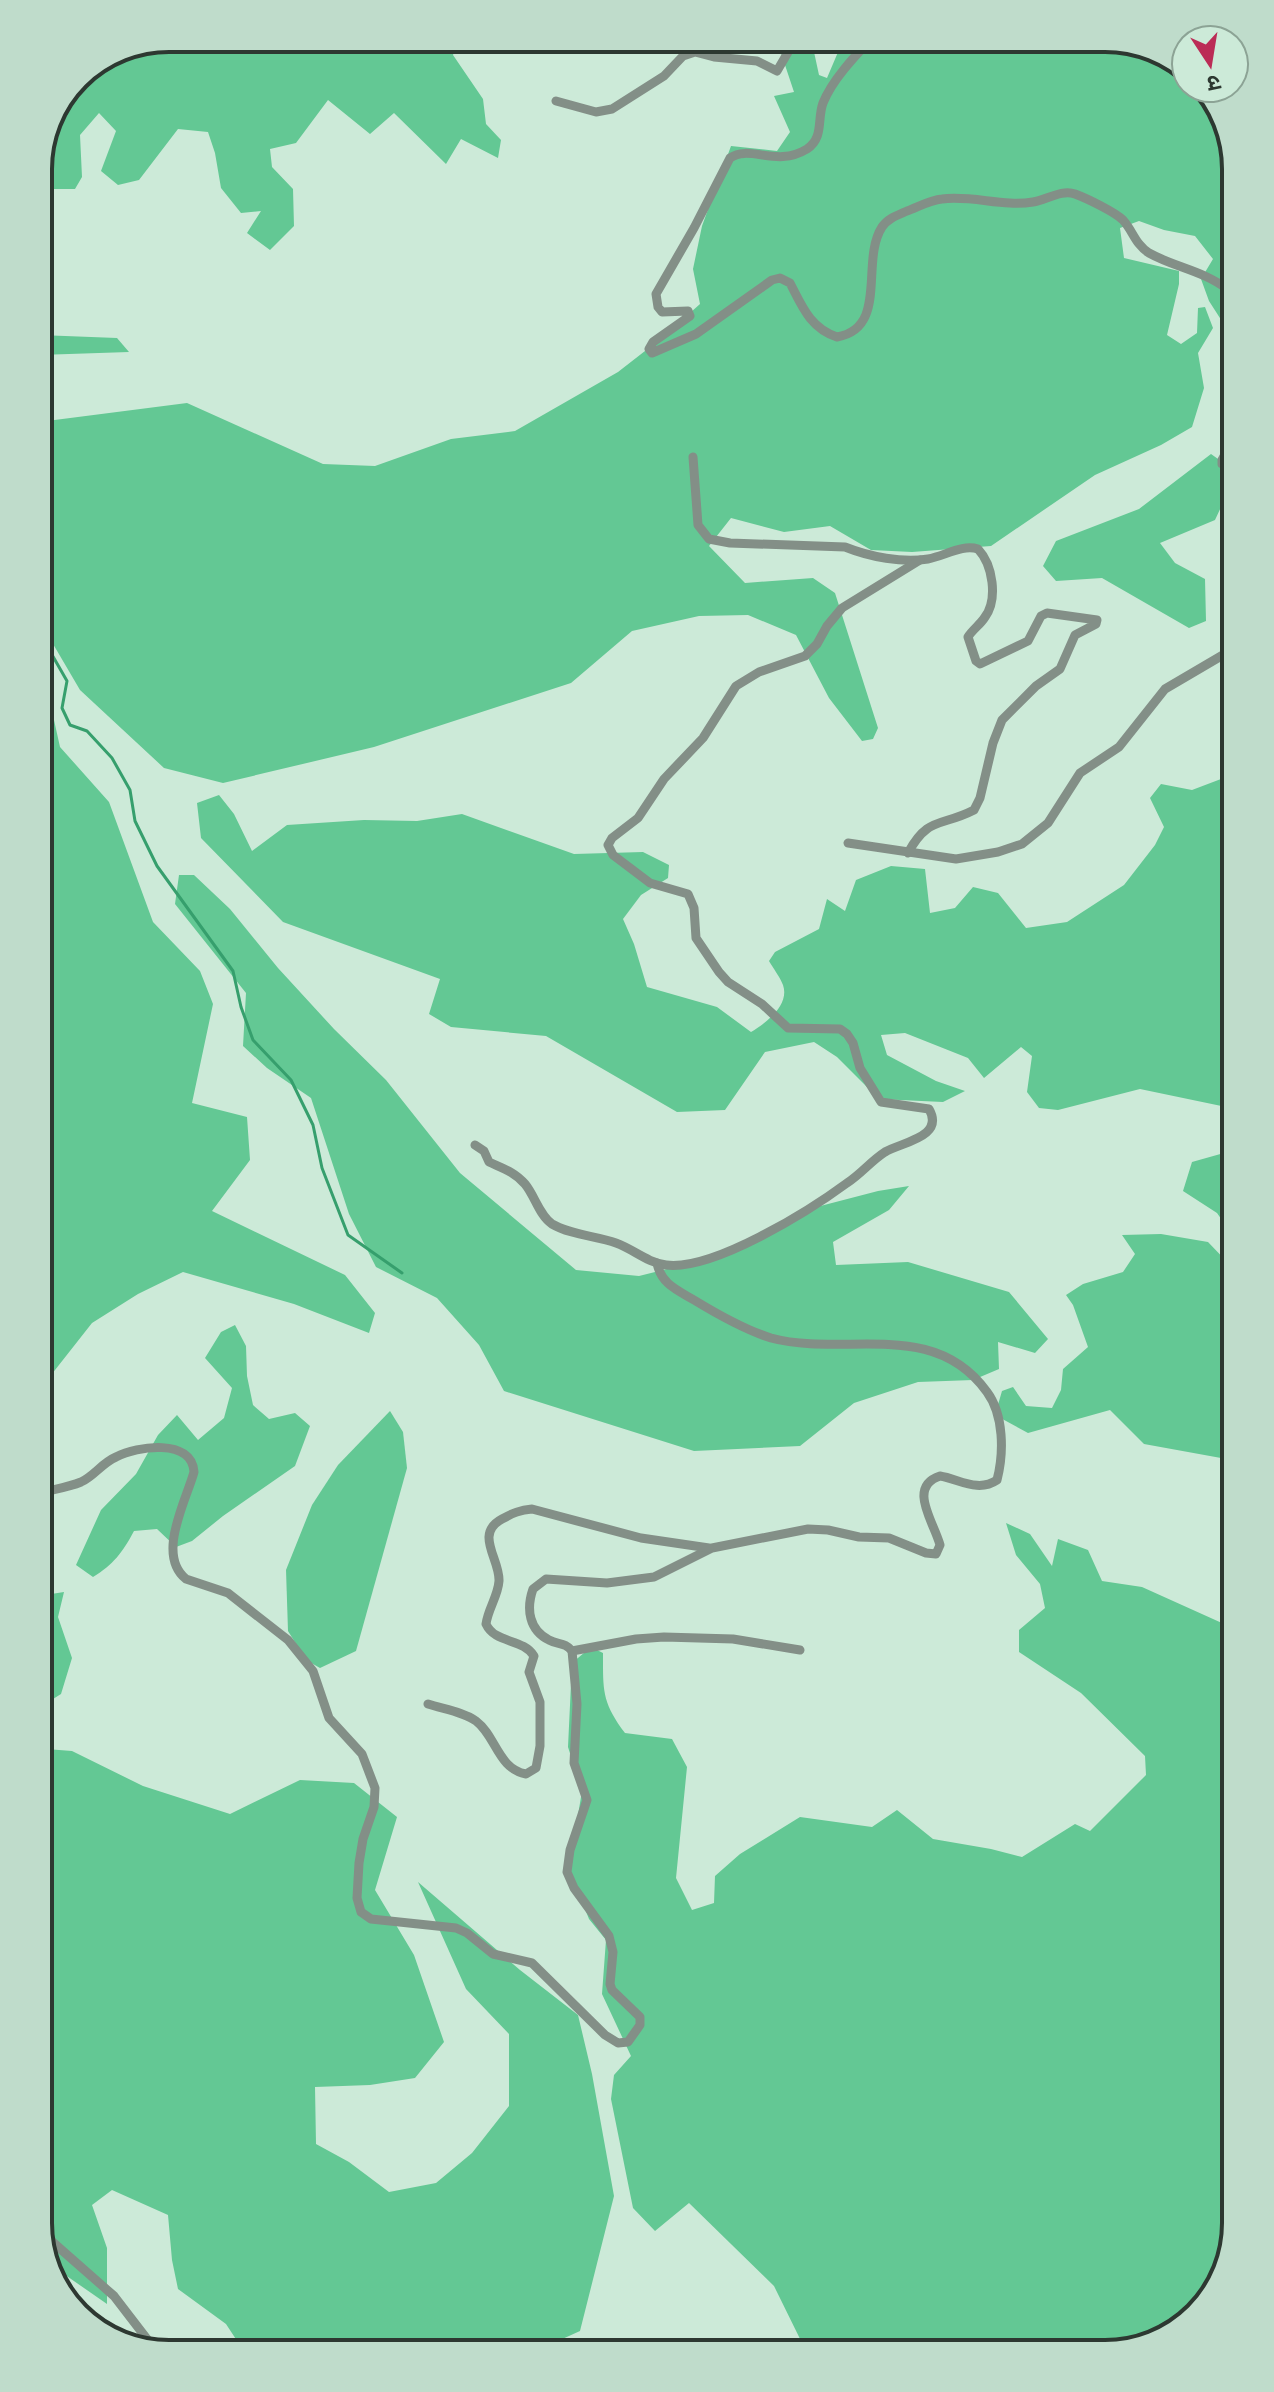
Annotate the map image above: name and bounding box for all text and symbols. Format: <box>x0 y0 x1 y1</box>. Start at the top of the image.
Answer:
north arrow <box>1170 24 1250 104</box>
text: उ <box>1204 70 1223 98</box>

